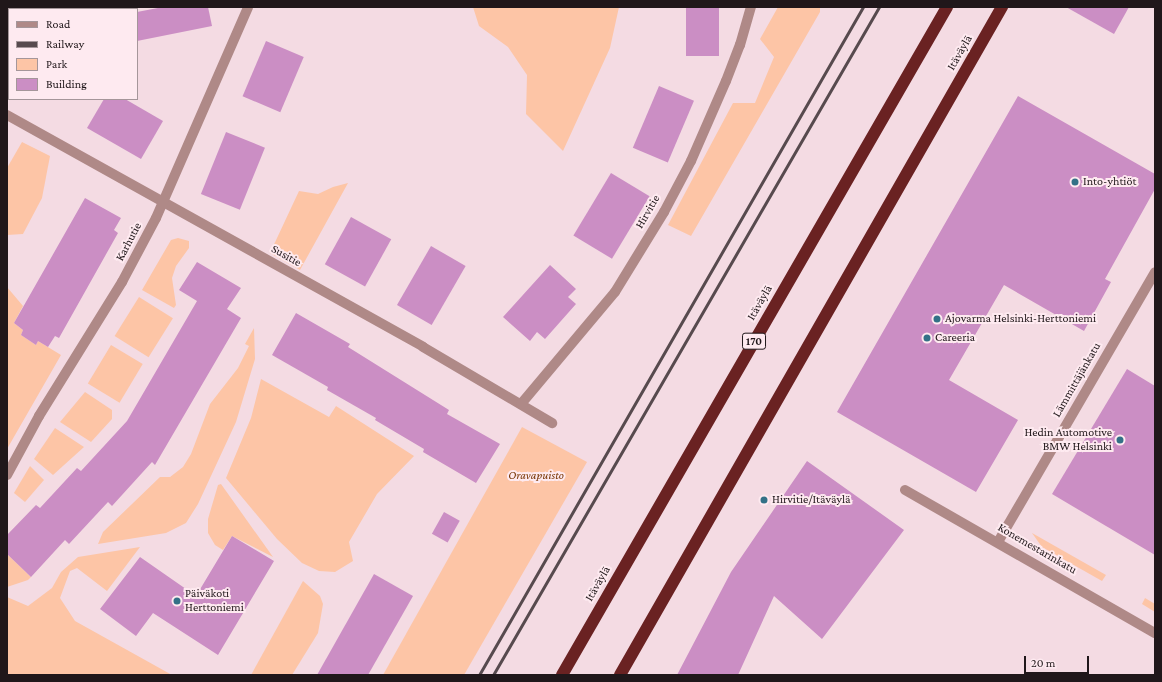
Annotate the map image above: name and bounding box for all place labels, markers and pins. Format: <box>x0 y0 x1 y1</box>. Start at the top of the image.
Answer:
place label: Into-yhtiöt <box>1083 175 1136 189</box>
marker: Into-yhtiöt <box>1070 177 1080 187</box>
place label: Ajovarma Helsinki-Herttoniemi <box>945 312 1096 326</box>
marker: Ajovarma Helsinki-Herttoniemi <box>932 314 942 324</box>
place label: Careeria <box>935 331 975 345</box>
marker: Careeria <box>922 333 932 343</box>
place label: Hedin Automotive BMW Helsinki <box>1024 426 1112 454</box>
marker: Hedin Automotive BMW Helsinki <box>1115 435 1125 445</box>
place label: Hirvitie/Itäväylä <box>772 493 851 507</box>
marker: Hirvitie/Itäväylä <box>759 495 769 505</box>
place label: Päiväkoti Herttoniemi <box>185 587 244 615</box>
marker: Päiväkoti Herttoniemi <box>172 596 182 606</box>

